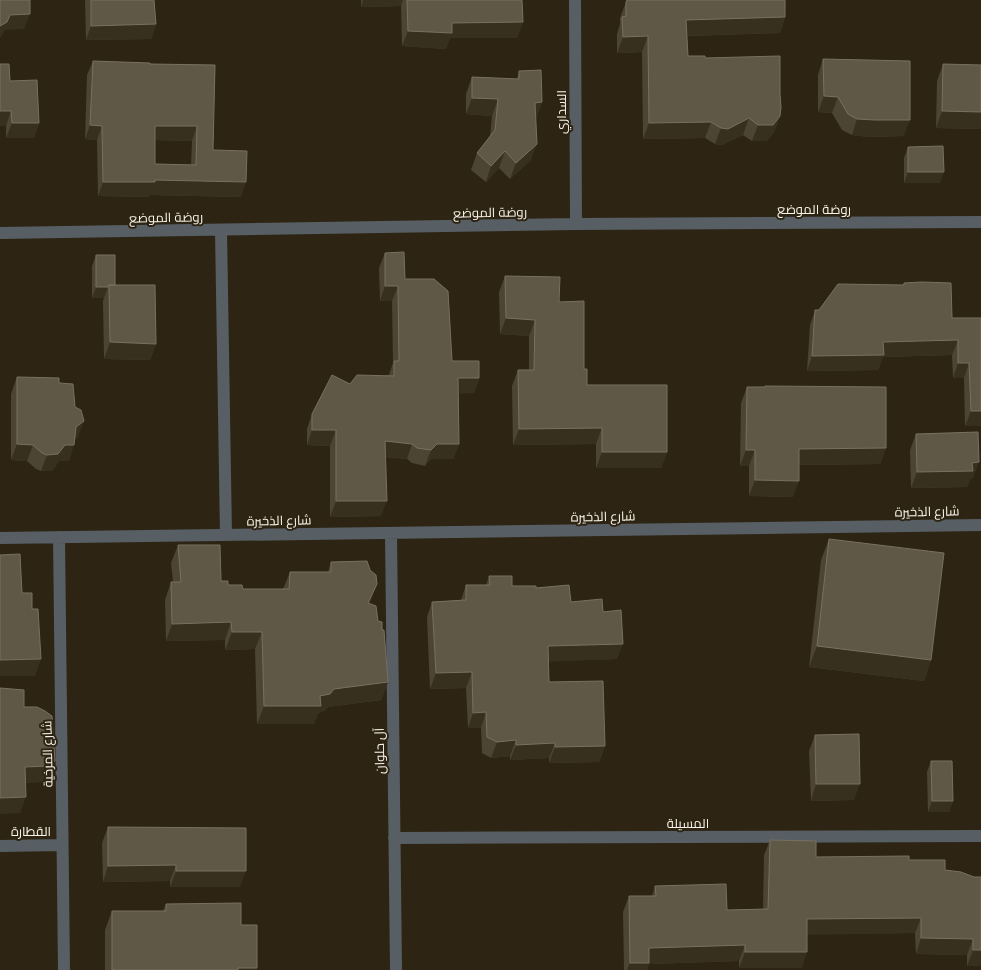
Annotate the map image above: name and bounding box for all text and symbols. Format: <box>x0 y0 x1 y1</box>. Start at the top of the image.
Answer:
street label: السداري <box>554 90 572 134</box>
street label: روضة الموضع <box>777 202 851 218</box>
street label: روضة الموضع <box>453 204 527 222</box>
street label: روضة الموضع <box>129 209 203 227</box>
street label: شارع الذخيرة <box>894 503 960 521</box>
street label: شارع الذخيرة <box>570 508 636 526</box>
street label: شارع الذخيرة <box>246 512 312 530</box>
street label: شارع المرخية <box>39 721 57 787</box>
street label: آل حلوان <box>372 727 388 774</box>
street label: المسيلة <box>667 816 709 831</box>
street label: القطارة <box>11 824 51 839</box>

